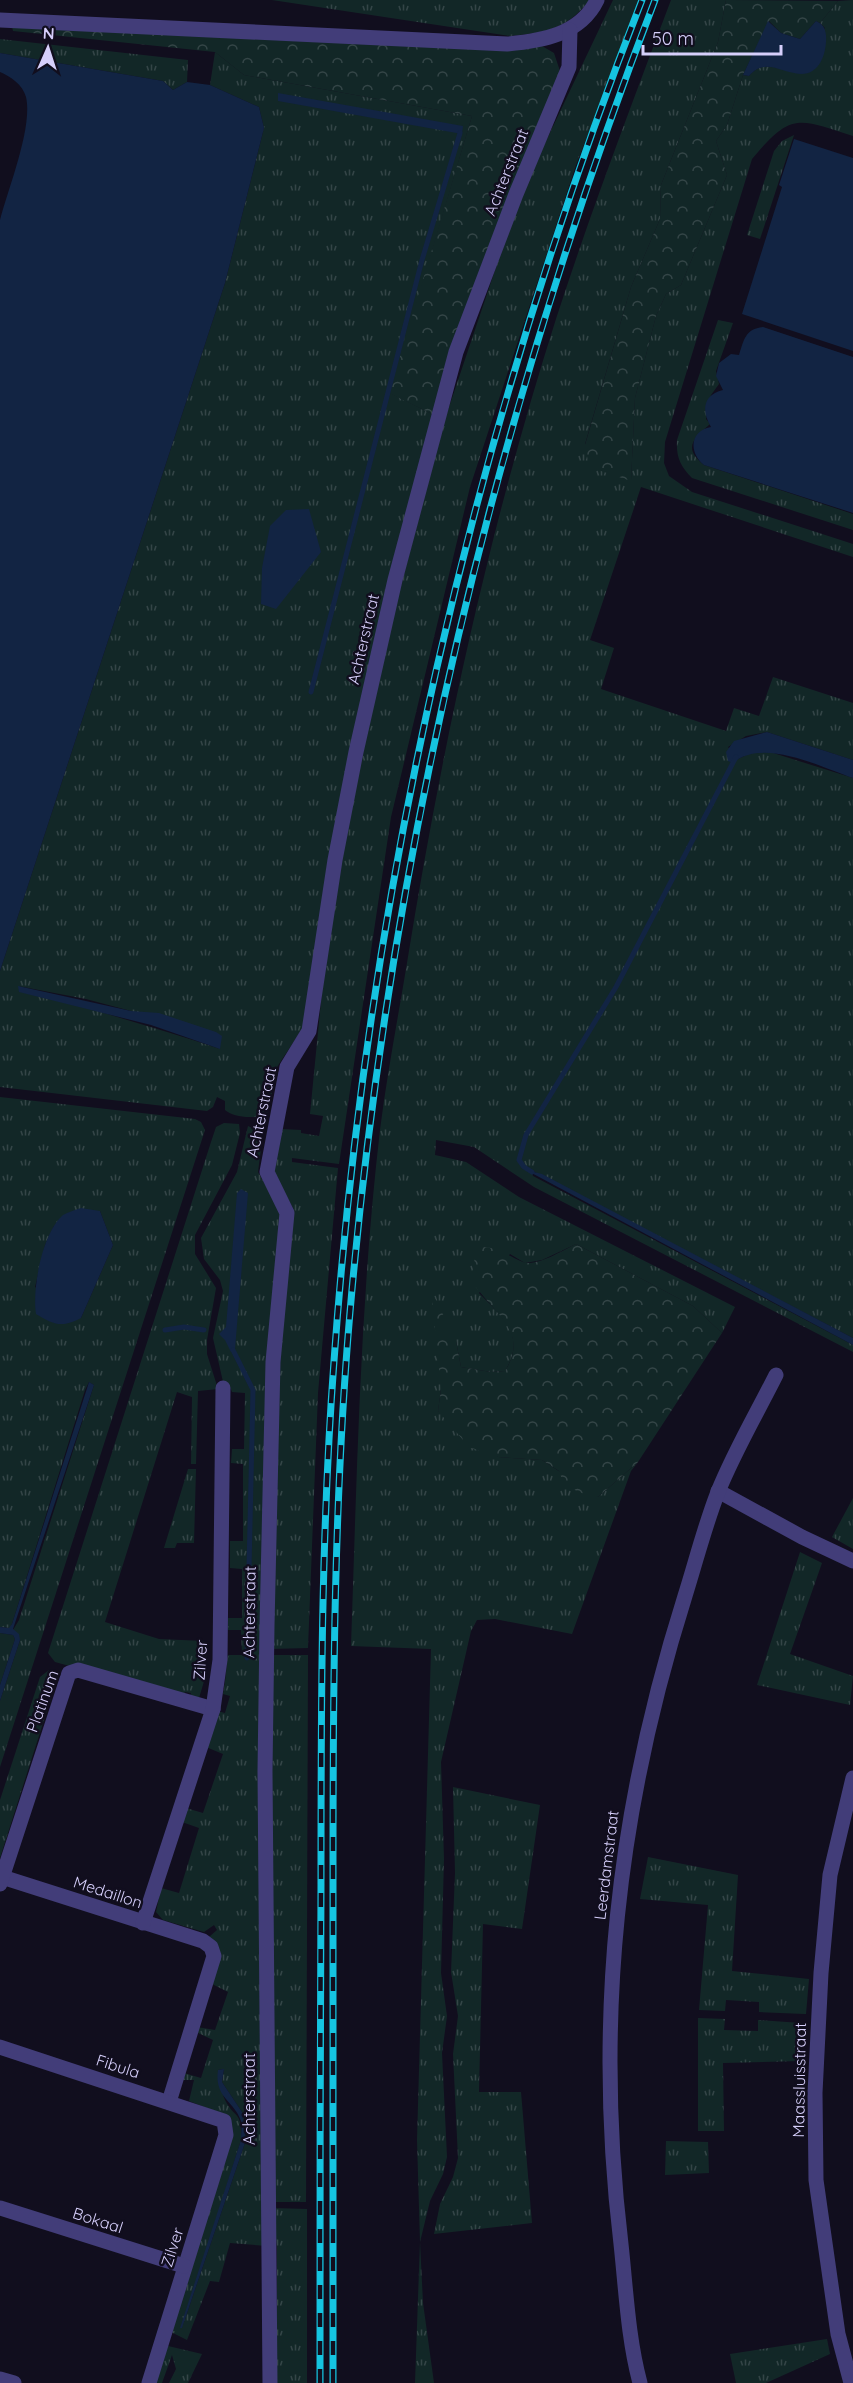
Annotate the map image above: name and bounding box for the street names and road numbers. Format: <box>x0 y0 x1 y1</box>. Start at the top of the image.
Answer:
street label: Achterstraat <box>479 126 533 218</box>
street label: Achterstraat <box>343 592 383 686</box>
street label: Achterstraat <box>242 1065 280 1159</box>
street label: Achterstraat <box>238 1566 260 1658</box>
street label: Zilver <box>189 1639 211 1681</box>
street label: Platinum <box>22 1667 62 1735</box>
street label: Leerdamstraat <box>589 1809 623 1921</box>
street label: Medaillon <box>71 1871 145 1913</box>
street label: Maassluisstraat <box>788 2022 810 2138</box>
street label: Fibula <box>94 2050 142 2082</box>
street label: Achterstraat <box>239 2053 259 2145</box>
street label: Bokaal <box>70 2202 126 2238</box>
street label: Zilver <box>156 2225 188 2269</box>

